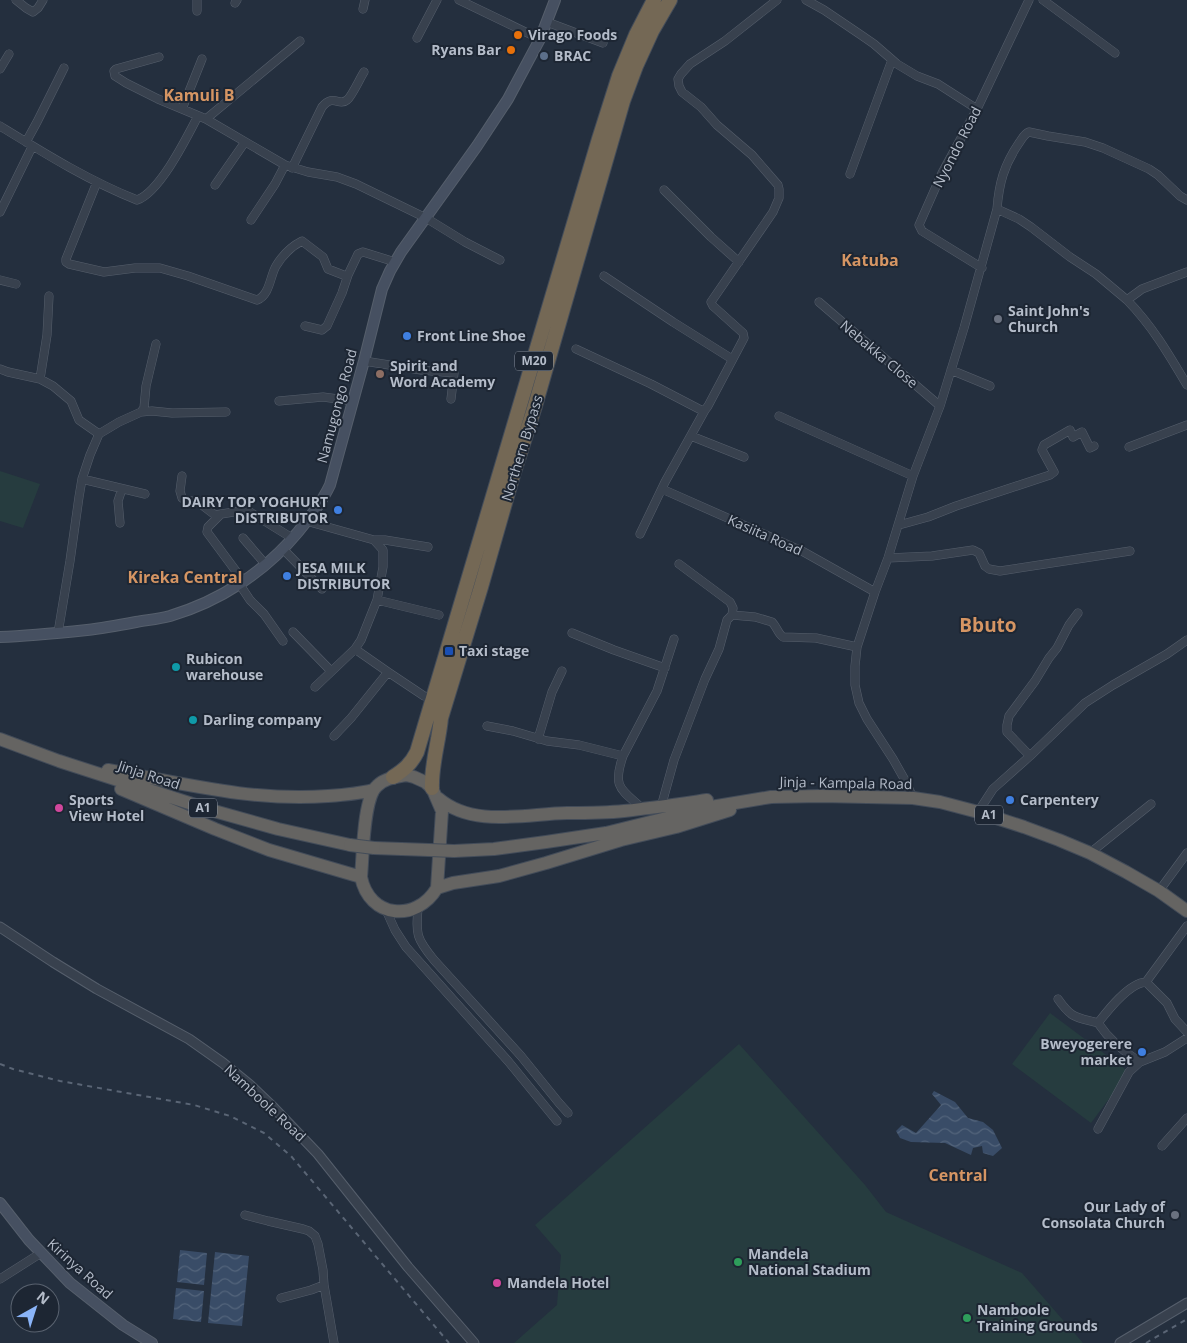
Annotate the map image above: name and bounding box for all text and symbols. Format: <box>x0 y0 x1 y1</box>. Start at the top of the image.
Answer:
place label: Virago Foods <box>528 25 617 44</box>
marker: Virago Foods <box>512 29 524 41</box>
place label: Ryans Bar <box>431 40 502 59</box>
marker: Ryans Bar <box>505 44 517 56</box>
place label: BRAC <box>554 46 591 65</box>
marker: BRAC <box>538 50 550 62</box>
district label: Kamuli B <box>163 84 235 106</box>
street label: Nyondo Road <box>928 103 985 191</box>
district label: Katuba <box>841 249 899 271</box>
place label: Saint John's Church <box>1008 301 1090 336</box>
marker: Saint John's Church <box>992 313 1004 325</box>
street label: Nebakka Close <box>836 315 922 392</box>
place label: Front Line Shoe <box>417 326 526 345</box>
marker: Front Line Shoe <box>401 330 413 342</box>
street label: Namugongo Road <box>312 347 361 465</box>
road number: M20 <box>515 352 553 371</box>
place label: Spirit and Word Academy <box>390 356 495 391</box>
marker: Spirit and Word Academy <box>374 368 386 380</box>
street label: Northern Bypass <box>496 392 547 503</box>
place label: DAIRY TOP YOGHURT DISTRIBUTOR <box>181 492 329 527</box>
marker: DAIRY TOP YOGHURT DISTRIBUTOR <box>332 504 344 516</box>
street label: Kasiita Road <box>725 510 806 559</box>
place label: JESA MILK DISTRIBUTOR <box>295 558 391 593</box>
district label: Kireka Central <box>128 566 242 588</box>
marker: JESA MILK DISTRIBUTOR <box>281 570 293 582</box>
district label: Bbuto <box>959 612 1017 638</box>
place label: Taxi stage <box>459 641 529 660</box>
marker: Taxi stage <box>443 645 455 657</box>
place label: Rubicon warehouse <box>186 649 263 684</box>
marker: Rubicon warehouse <box>170 661 182 673</box>
place label: Darling company <box>203 710 322 729</box>
marker: Darling company <box>187 714 199 726</box>
street label: Jinja Road <box>114 755 183 793</box>
street label: Jinja - Kampala Road <box>777 772 913 793</box>
place label: Sports View Hotel <box>69 790 144 825</box>
place label: Carpentery <box>1020 790 1099 809</box>
marker: Carpentery <box>1004 794 1016 806</box>
road number: A1 <box>189 798 217 818</box>
marker: Sports View Hotel <box>53 802 65 814</box>
road number: A1 <box>975 806 1003 824</box>
place label: Bweyogerere market <box>1040 1034 1132 1069</box>
marker: Bweyogerere market <box>1136 1046 1148 1058</box>
street label: Namboole Road <box>220 1060 310 1145</box>
district label: Central <box>929 1164 987 1186</box>
place label: Our Lady of Consolata Church <box>1042 1197 1167 1232</box>
marker: Our Lady of Consolata Church <box>1169 1209 1181 1221</box>
street label: Kirinya Road <box>44 1234 117 1303</box>
place label: Mandela National Stadium <box>748 1244 871 1279</box>
marker: Mandela National Stadium <box>732 1256 744 1268</box>
place label: Mandela Hotel <box>507 1273 609 1292</box>
marker: Mandela Hotel <box>491 1277 503 1289</box>
north arrow <box>10 1283 60 1333</box>
text: N <box>33 1287 54 1308</box>
place label: Namboole Training Grounds <box>977 1300 1098 1335</box>
marker: Namboole Training Grounds <box>961 1312 973 1324</box>

